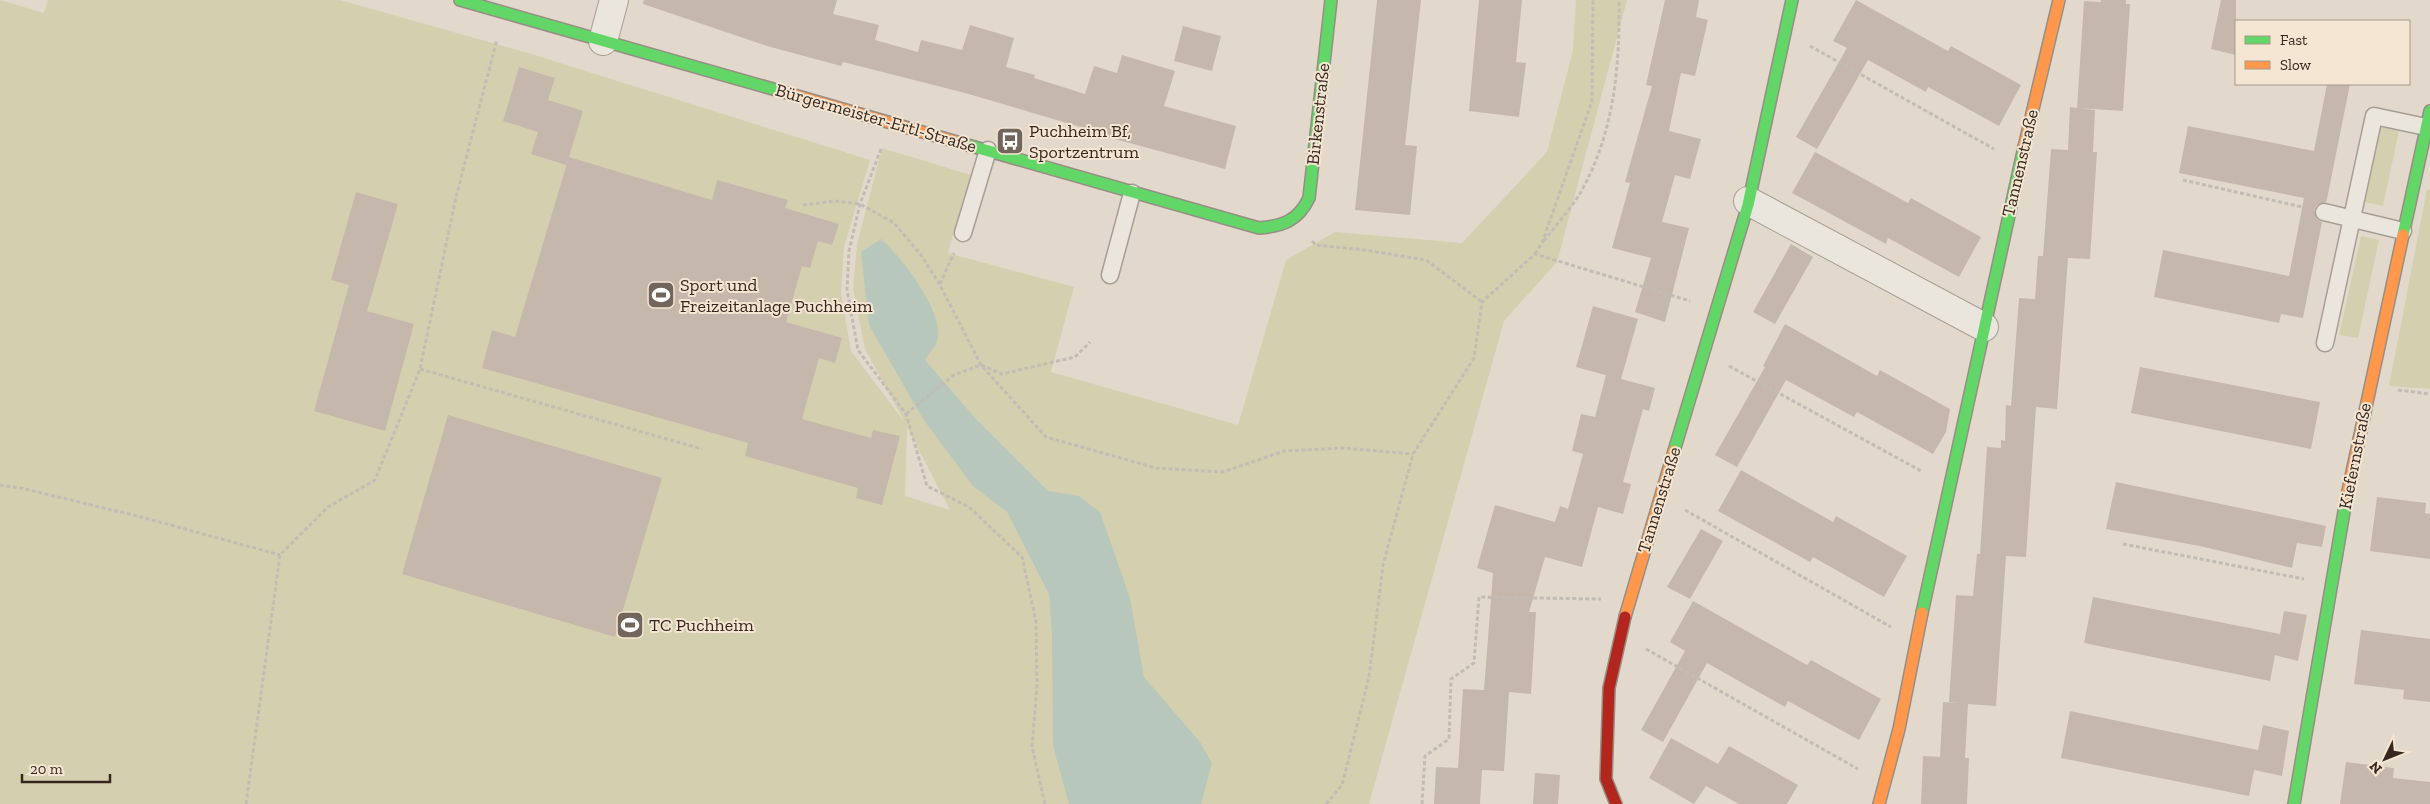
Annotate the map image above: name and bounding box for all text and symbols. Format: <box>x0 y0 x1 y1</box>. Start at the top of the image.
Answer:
legend <box>2235 20 2410 85</box>
text: Fast <box>2280 31 2308 49</box>
text: Slow <box>2280 56 2312 74</box>
street label: Birkenstraße <box>1302 62 1334 166</box>
street label: Bürgermeister-Ertl-Straße <box>773 79 979 157</box>
street label: Tannenstraße <box>1997 107 2043 219</box>
place label: Puchheim Bf, Sportzentrum <box>1029 120 1139 163</box>
bus stop icon: Puchheim Bf, Sportzentrum <box>995 126 1025 156</box>
place label: Sport und Freizeitanlage Puchheim <box>680 274 873 317</box>
sports icon: Sport und Freizeitanlage Puchheim <box>646 280 676 310</box>
street label: Kiefernstraße <box>2334 401 2376 511</box>
street label: Tannenstraße <box>1632 444 1686 556</box>
sports icon: TC Puchheim <box>615 610 645 640</box>
place label: TC Puchheim <box>649 614 754 636</box>
north arrow <box>2360 734 2410 784</box>
scale bar <box>22 752 110 784</box>
text: N <box>2366 758 2386 777</box>
text: 20 m <box>30 760 63 778</box>

